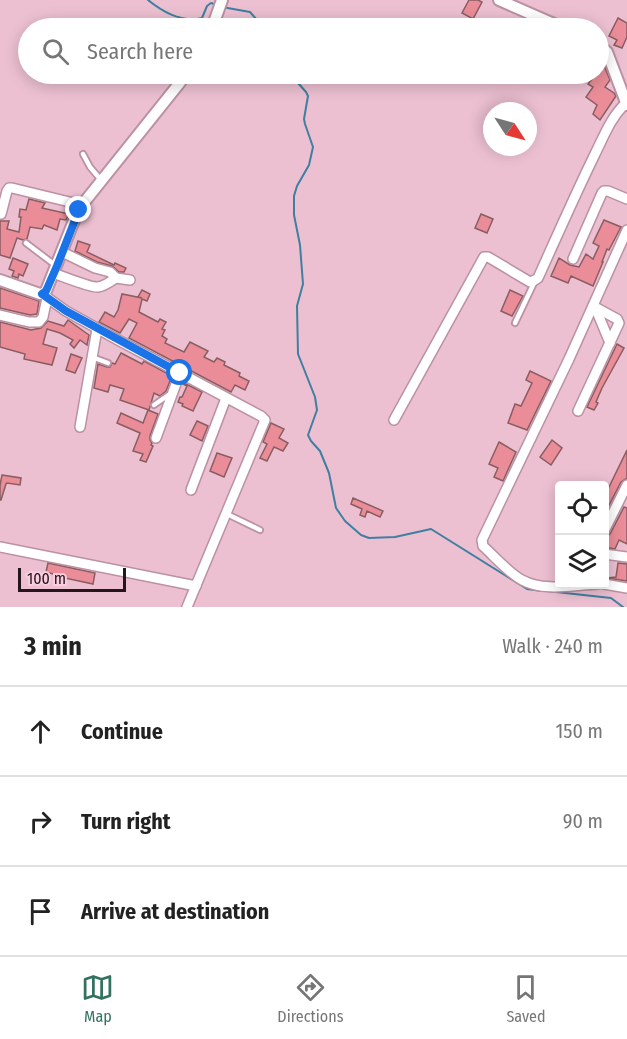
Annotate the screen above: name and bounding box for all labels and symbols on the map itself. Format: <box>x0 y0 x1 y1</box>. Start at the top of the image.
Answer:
north arrow <box>483 102 537 156</box>
route end <box>65 196 91 222</box>
route start <box>166 359 192 385</box>
scale bar <box>18 565 126 592</box>

